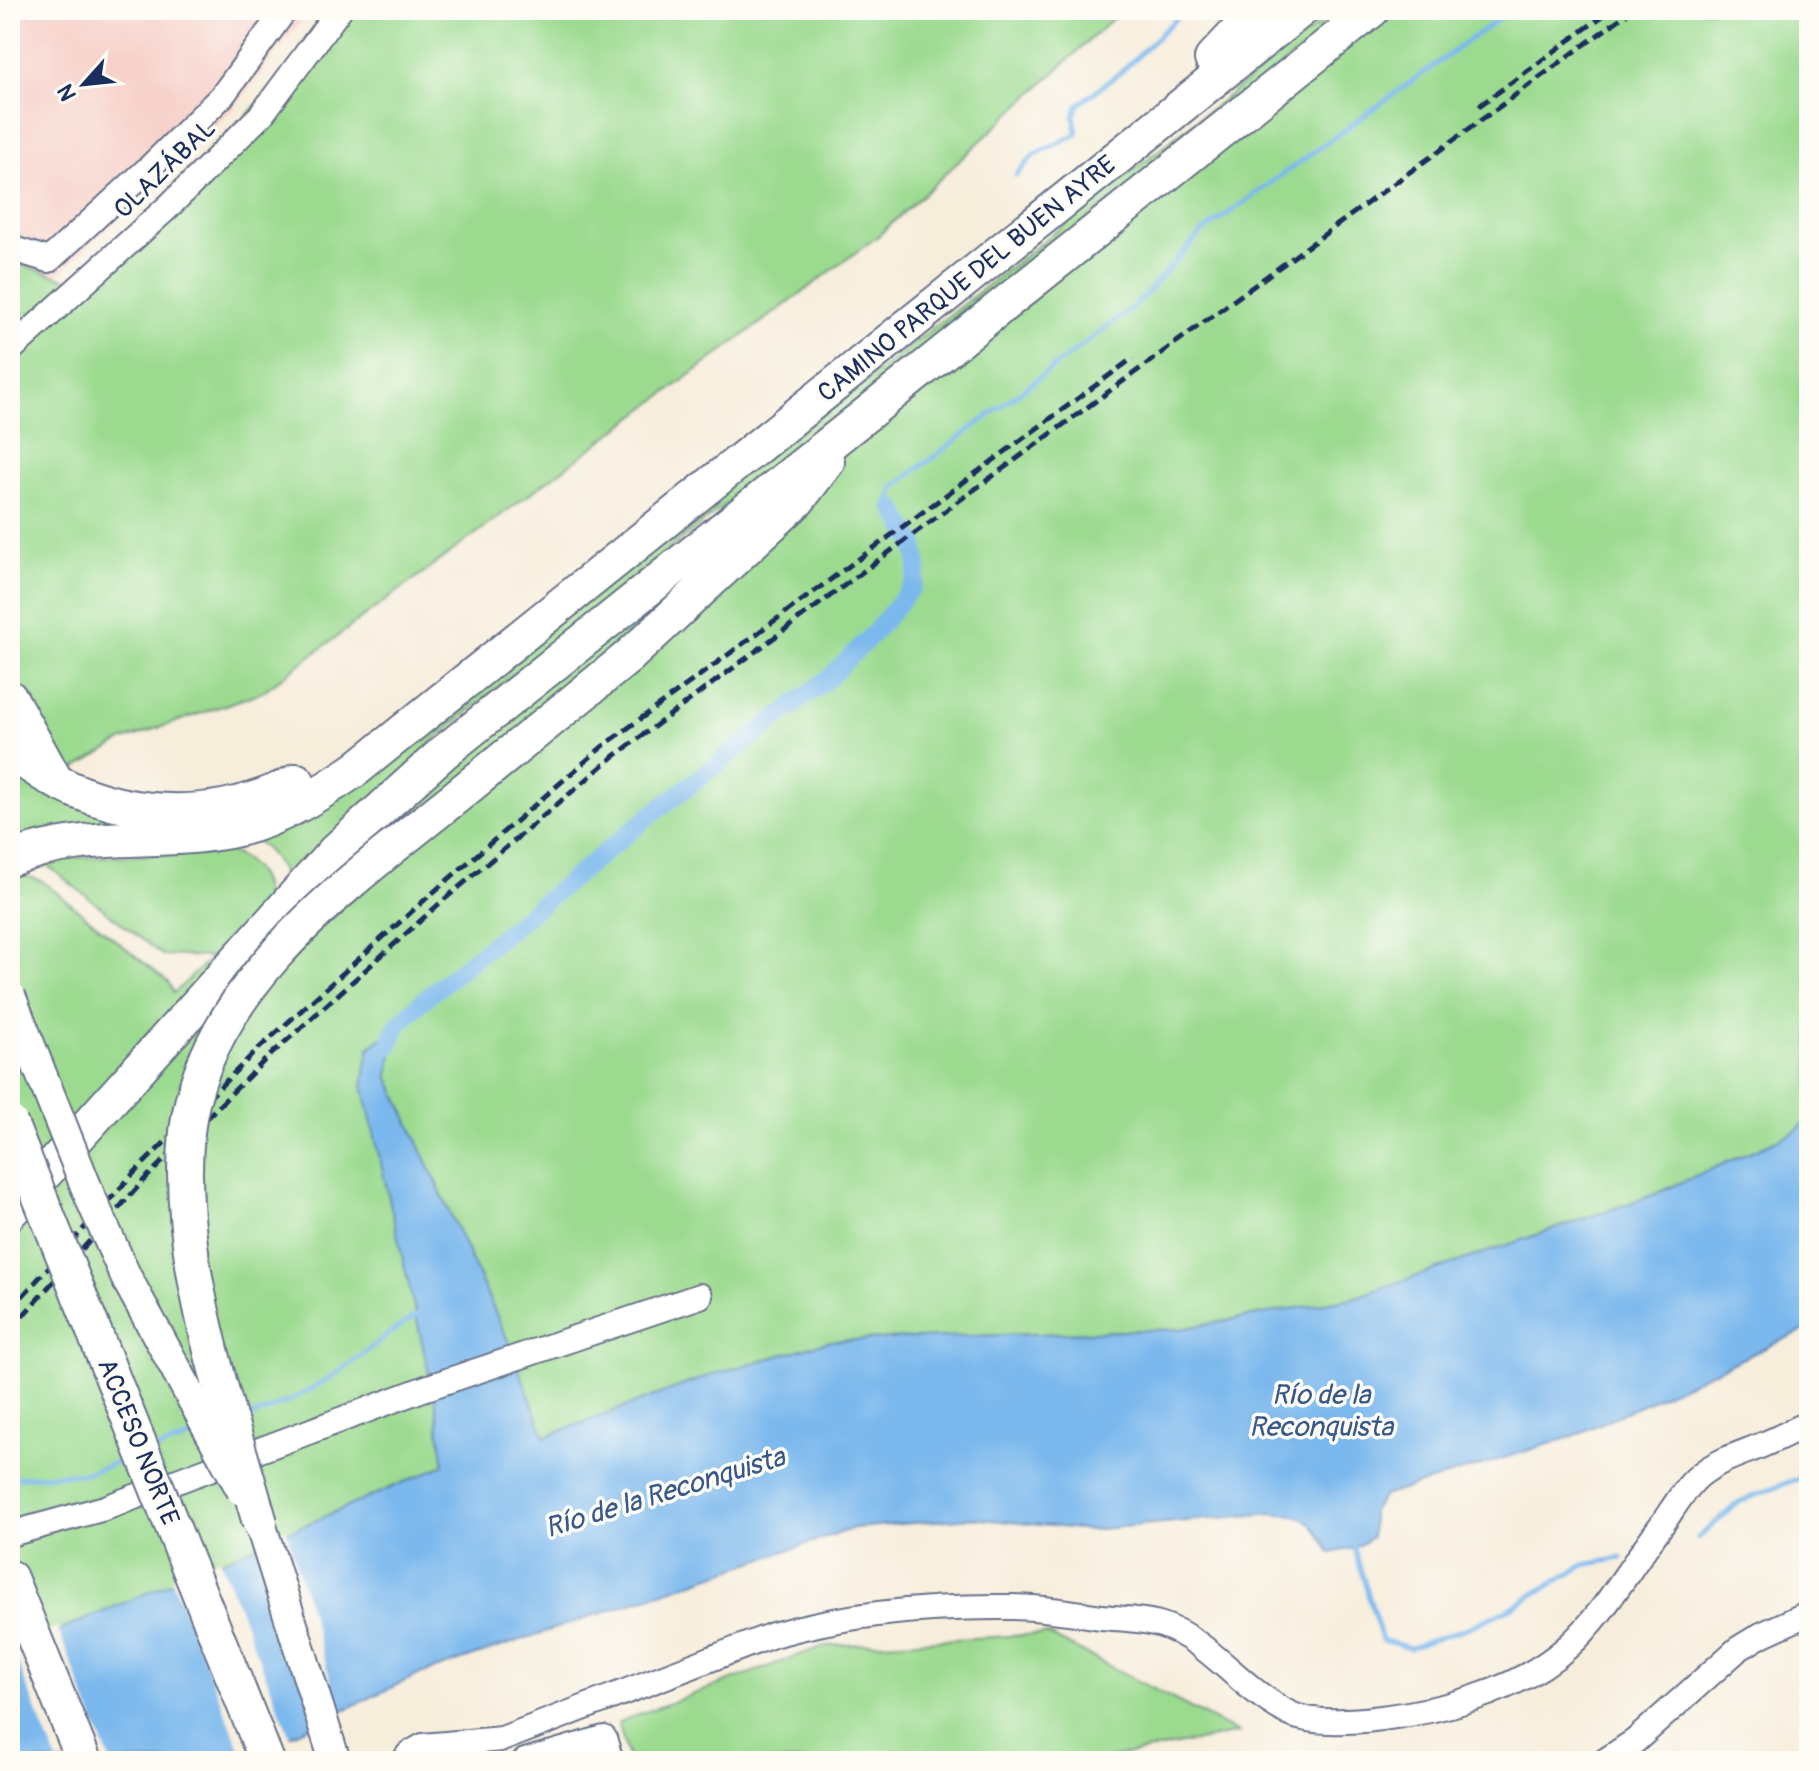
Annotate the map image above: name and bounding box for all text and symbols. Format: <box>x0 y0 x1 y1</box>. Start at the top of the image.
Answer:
north arrow <box>44 44 124 124</box>
text: N <box>51 80 83 106</box>
street label: OLAZÁBAL <box>107 112 223 226</box>
street label: CAMINO PARQUE DEL BUEN AYRE <box>812 149 1122 409</box>
street label: ACCESO NORTE <box>90 1354 186 1530</box>
water label: Río de la Reconquista <box>1249 1378 1395 1445</box>
water label: Río de la Reconquista <box>541 1439 791 1546</box>

